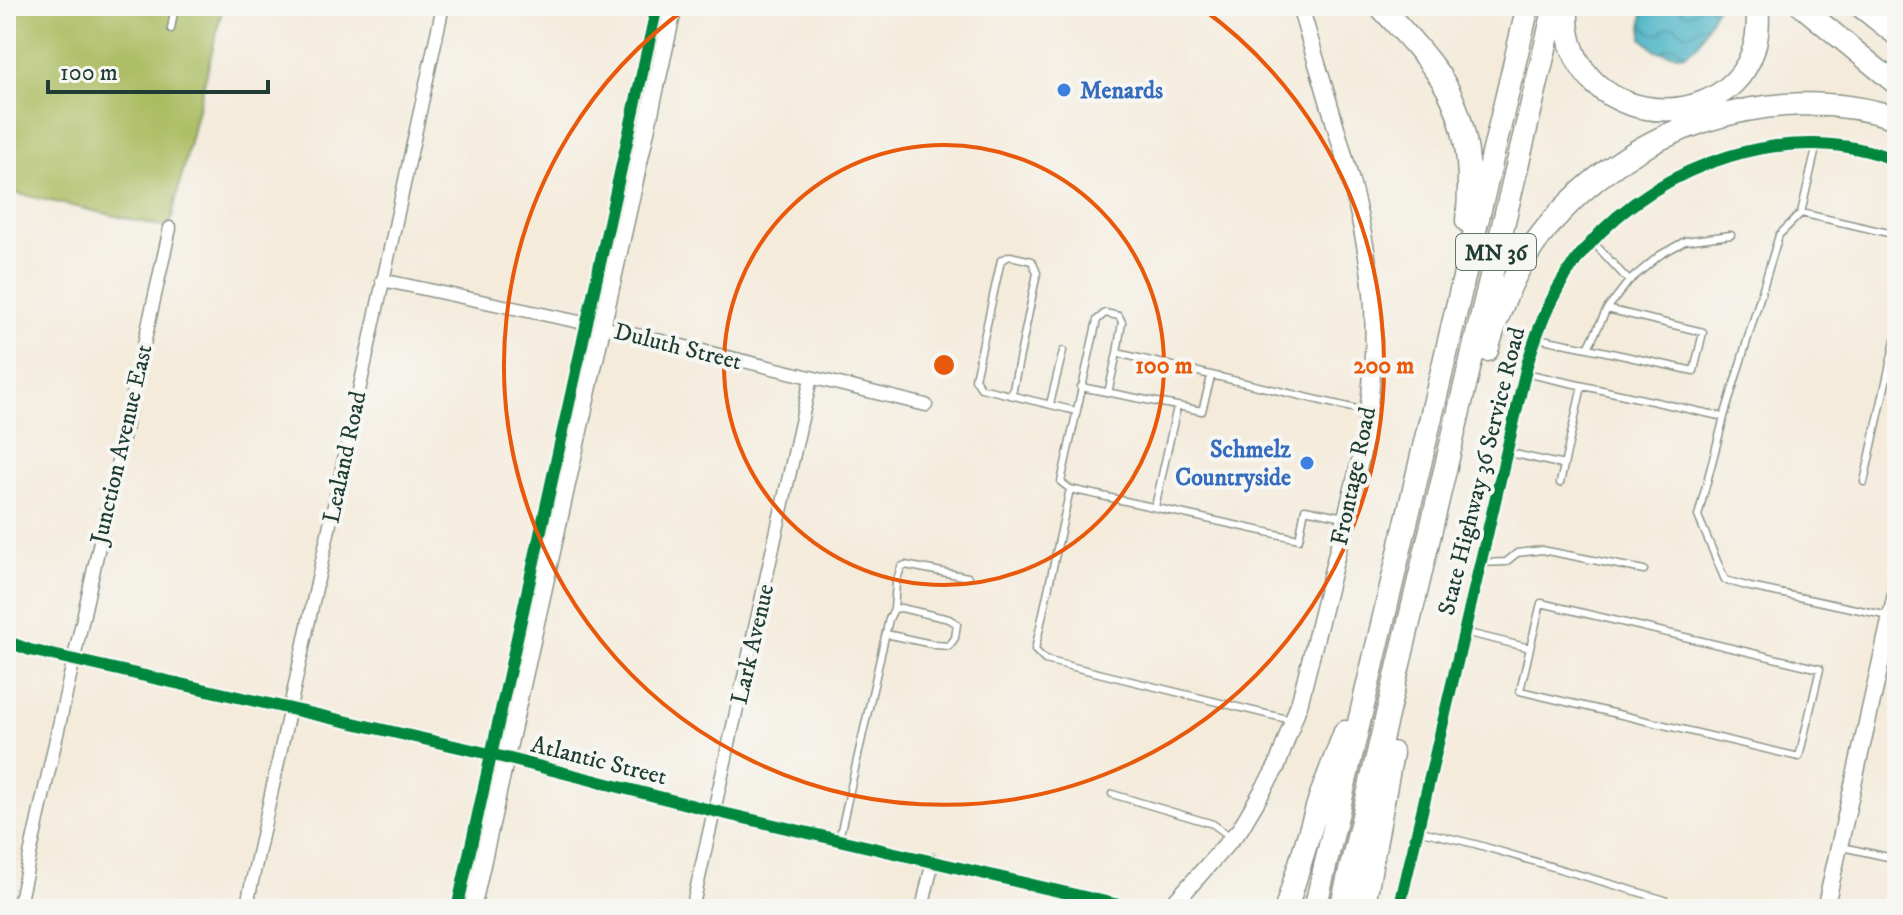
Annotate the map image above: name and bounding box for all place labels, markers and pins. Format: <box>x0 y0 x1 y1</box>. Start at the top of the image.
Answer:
place label: Menards <box>1080 76 1163 106</box>
marker: Menards <box>1055 81 1073 99</box>
centre of rings <box>930 351 958 379</box>
place label: Schmelz Countryside <box>1175 435 1292 493</box>
marker: Schmelz Countryside <box>1298 454 1316 472</box>

